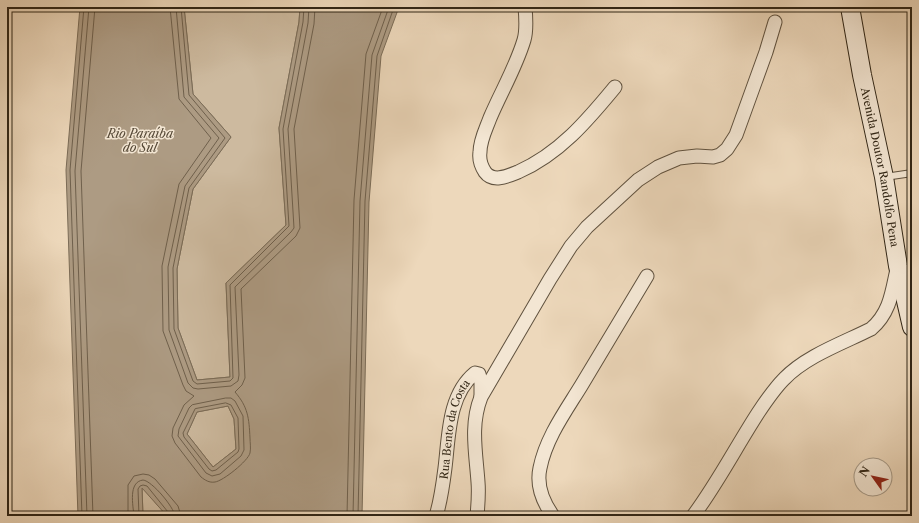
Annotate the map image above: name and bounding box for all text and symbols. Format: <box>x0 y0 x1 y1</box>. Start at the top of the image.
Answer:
street label: Avenida Doutor Randolfo Pena <box>858 85 902 248</box>
water label: Rio Paraíba do Sul <box>106 126 173 155</box>
street label: Rua Bento da Costa <box>437 376 473 480</box>
north arrow <box>853 457 893 497</box>
text: N <box>856 463 873 479</box>

